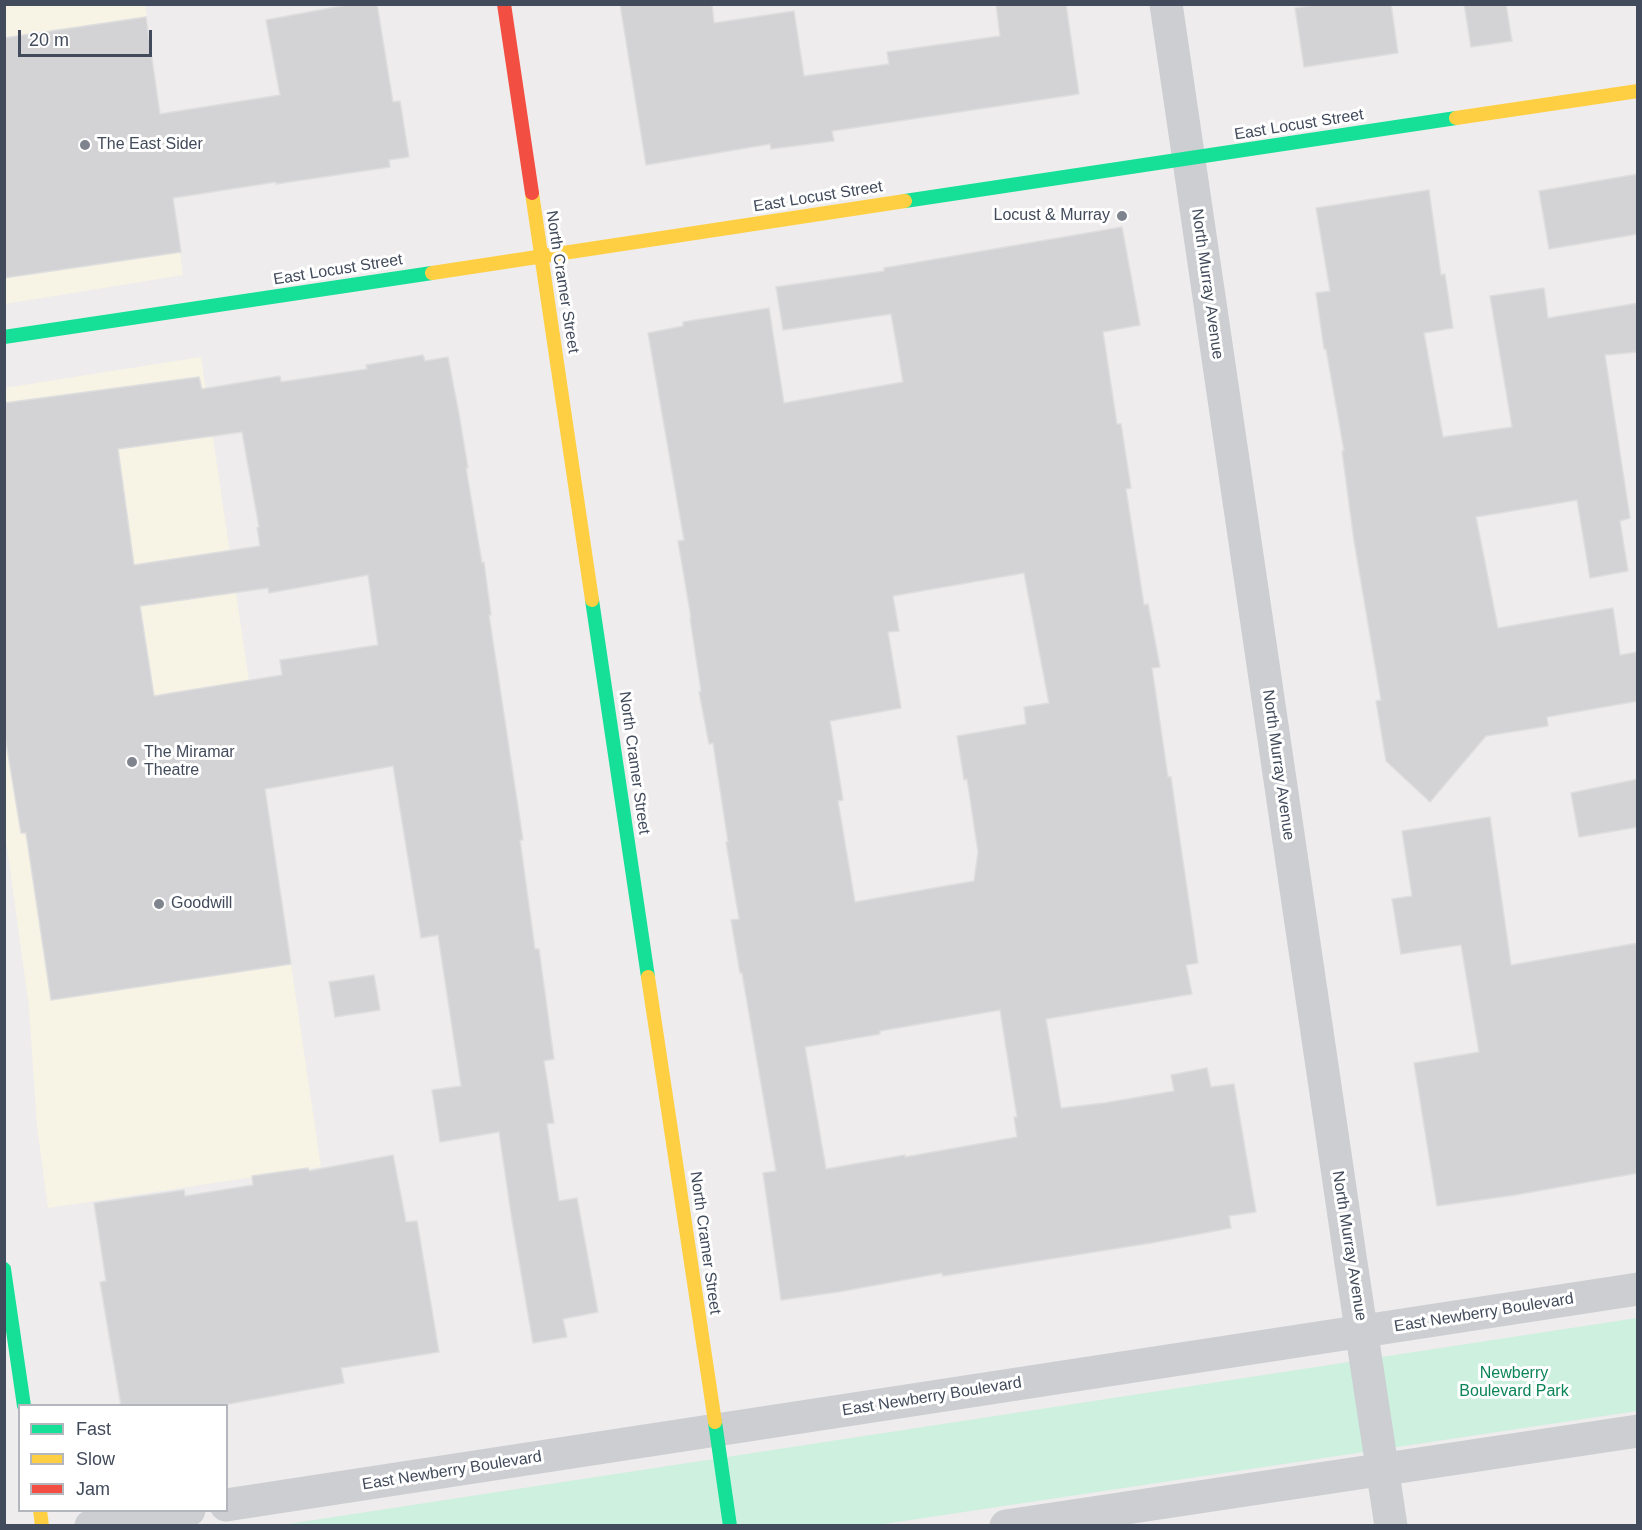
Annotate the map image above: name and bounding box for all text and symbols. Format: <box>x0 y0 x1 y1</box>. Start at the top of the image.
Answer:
scale bar <box>21 18 154 56</box>
text: 20 m <box>29 30 69 50</box>
street label: East Locust Street <box>1233 105 1365 145</box>
place label: The East Sider <box>97 135 203 155</box>
marker: The East Sider <box>78 138 92 152</box>
street label: East Locust Street <box>752 177 884 217</box>
place label: Locust & Murray <box>994 206 1110 226</box>
street label: North Murray Avenue <box>1187 208 1227 360</box>
street label: North Cramer Street <box>541 209 583 355</box>
marker: Locust & Murray <box>1115 209 1129 223</box>
street label: East Locust Street <box>272 250 404 290</box>
street label: North Murray Avenue <box>1258 689 1298 841</box>
street label: North Cramer Street <box>614 690 654 836</box>
place label: The Miramar Theatre <box>144 743 235 781</box>
marker: The Miramar Theatre <box>125 755 139 769</box>
place label: Goodwill <box>171 894 232 914</box>
marker: Goodwill <box>152 897 166 911</box>
street label: North Cramer Street <box>685 1170 725 1316</box>
street label: North Murray Avenue <box>1328 1170 1370 1322</box>
street label: East Newberry Boulevard <box>1393 1289 1575 1337</box>
park label: Newberry Boulevard Park <box>1459 1364 1569 1402</box>
street label: East Newberry Boulevard <box>841 1373 1023 1421</box>
legend <box>18 1404 228 1512</box>
text: Fast <box>76 1419 111 1439</box>
street label: East Newberry Boulevard <box>361 1447 543 1495</box>
text: Slow <box>76 1449 115 1469</box>
text: Jam <box>76 1479 110 1499</box>

